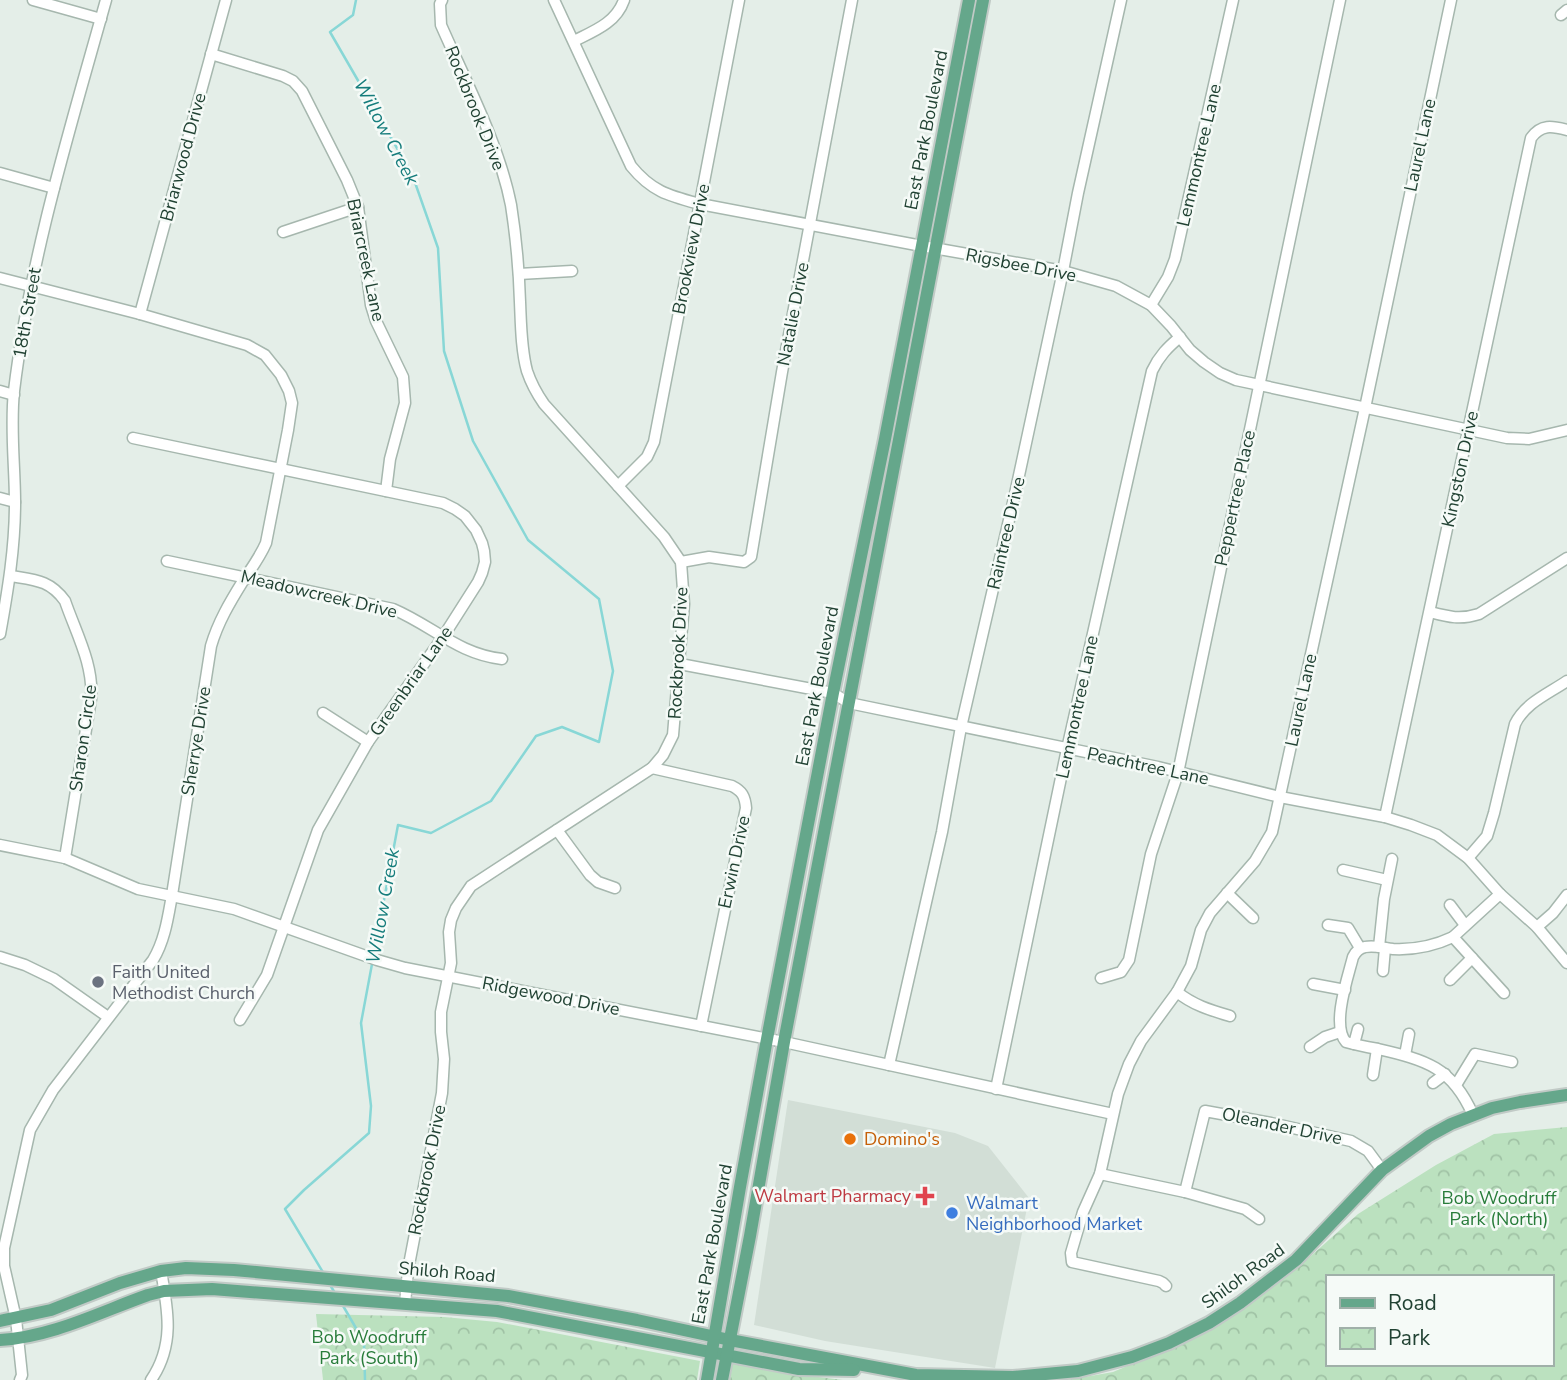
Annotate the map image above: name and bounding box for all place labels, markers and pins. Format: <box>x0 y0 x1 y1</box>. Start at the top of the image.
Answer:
place label: Faith United Methodist Church <box>112 960 255 1005</box>
marker: Faith United Methodist Church <box>90 974 106 990</box>
place label: Domino's <box>864 1127 940 1151</box>
marker: Domino's <box>842 1131 858 1147</box>
place label: Walmart Pharmacy <box>754 1184 912 1208</box>
marker: Walmart Pharmacy <box>917 1188 933 1204</box>
place label: Walmart Neighborhood Market <box>966 1191 1143 1236</box>
marker: Walmart Neighborhood Market <box>944 1205 960 1221</box>

